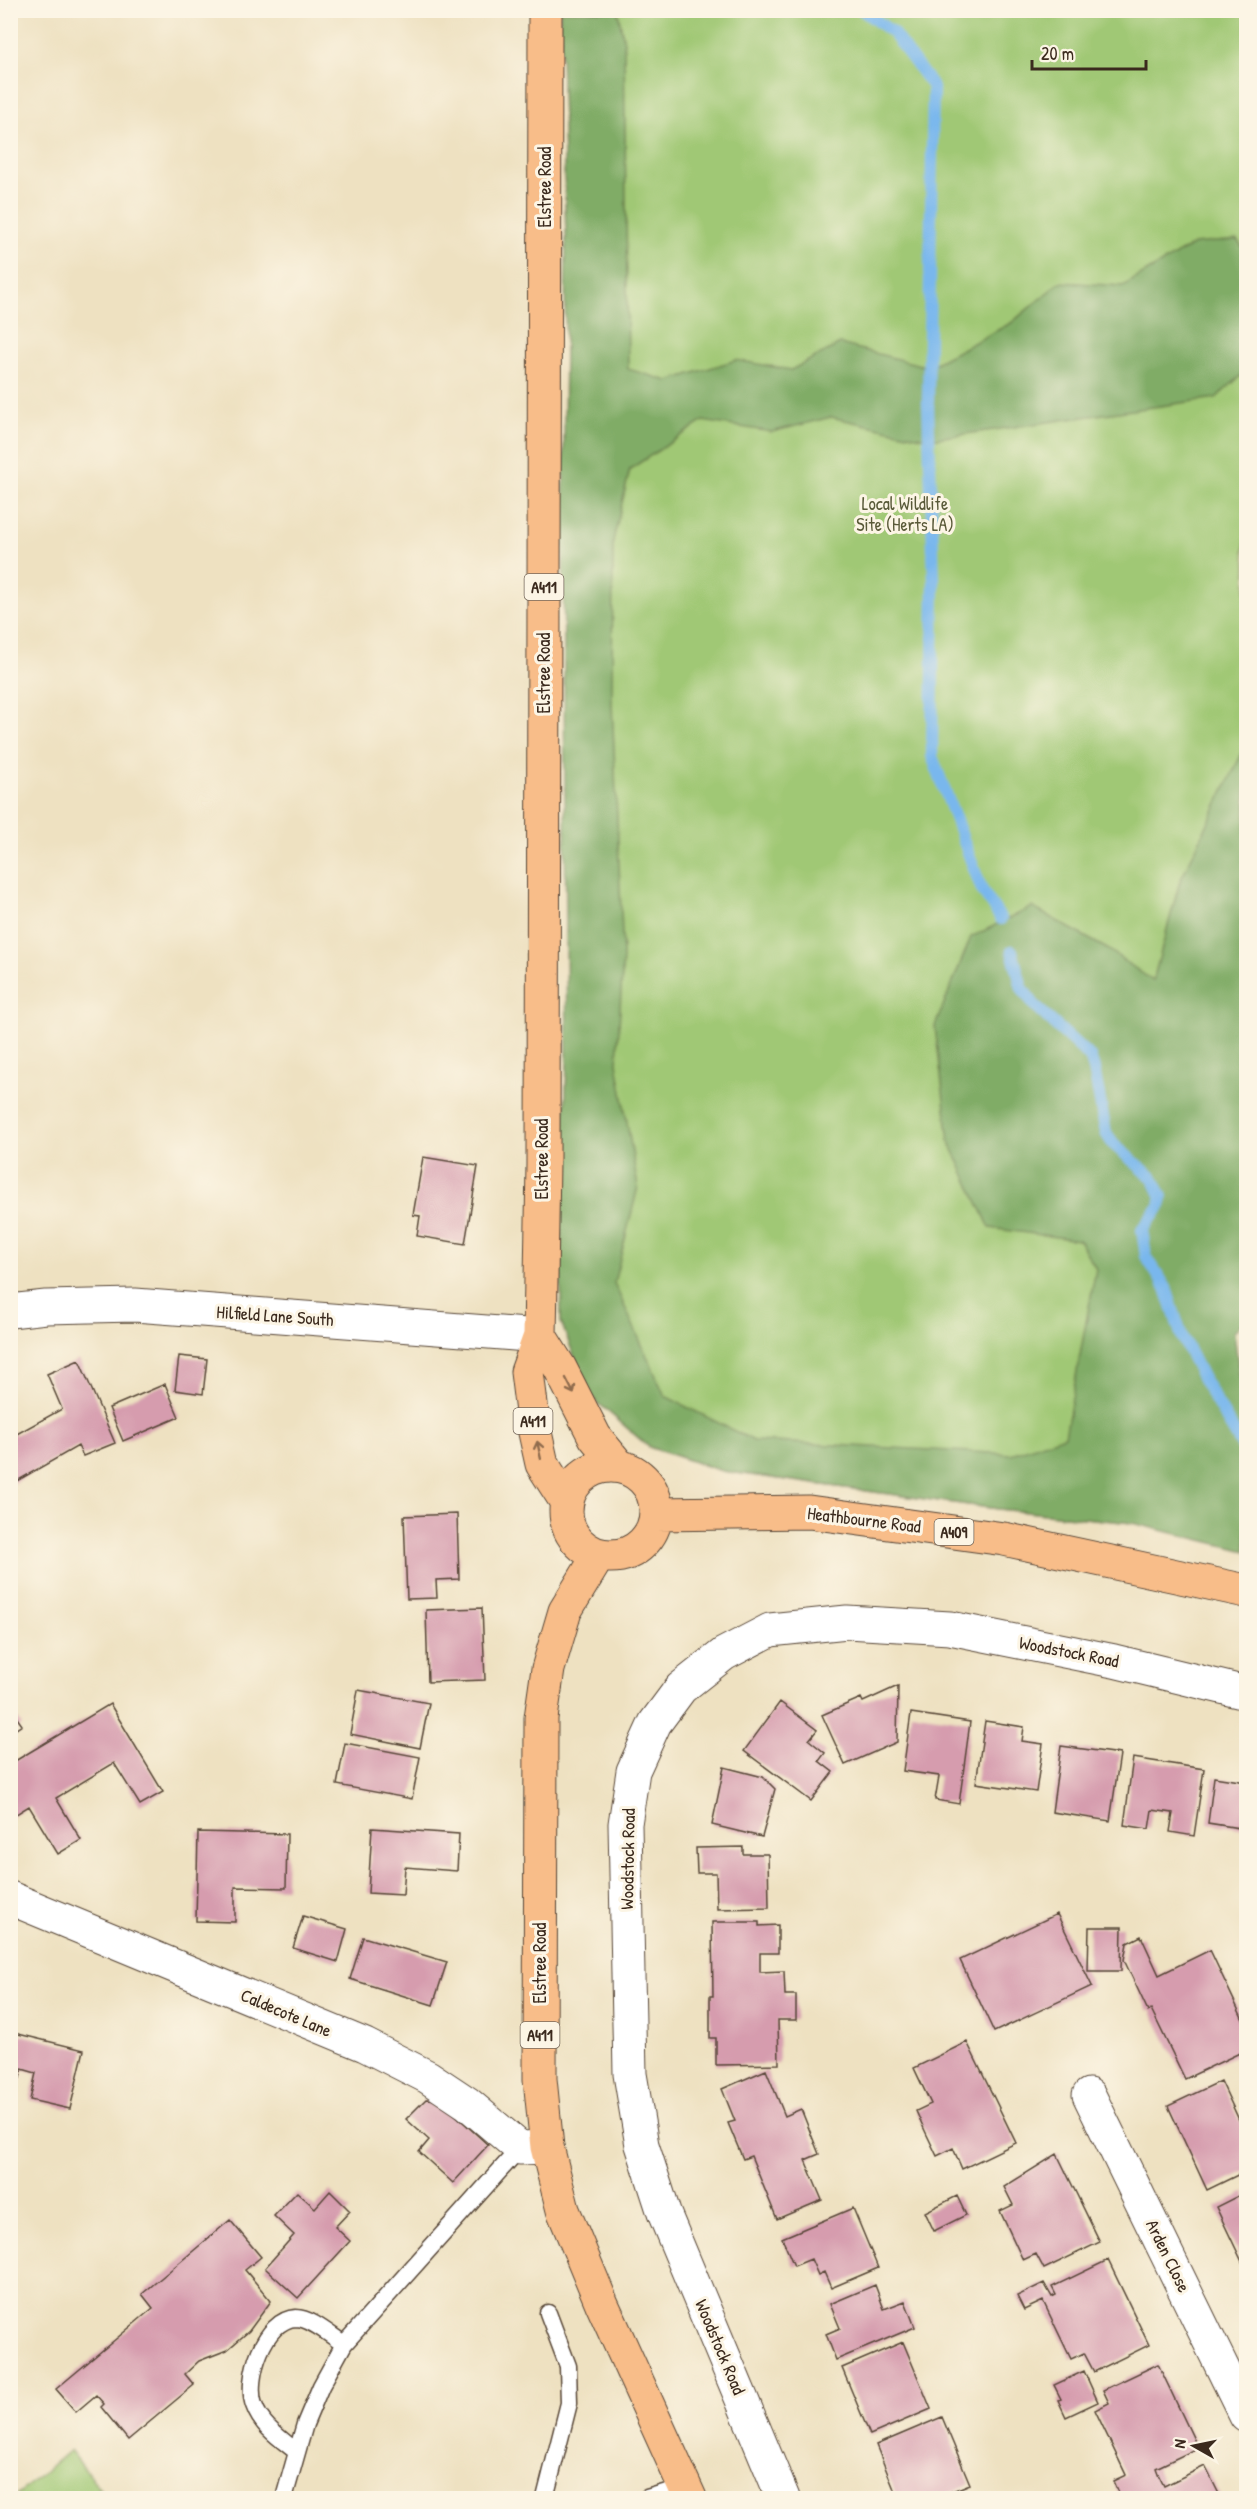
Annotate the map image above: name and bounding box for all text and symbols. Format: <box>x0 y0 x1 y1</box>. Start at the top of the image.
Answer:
scale bar <box>1032 33 1146 71</box>
text: 20 m <box>1041 41 1074 66</box>
street label: Elstree Road <box>532 147 557 227</box>
park label: Local Wildlife Site (Herts LA) <box>856 491 954 537</box>
road number: A411 <box>524 574 564 600</box>
street label: Elstree Road <box>531 633 556 713</box>
street label: Elstree Road <box>529 1119 554 1199</box>
street label: Hilfield Lane South <box>216 1299 335 1332</box>
one-way arrow <box>564 1377 576 1395</box>
road number: A411 <box>514 1408 552 1434</box>
one-way arrow <box>532 1441 544 1460</box>
street label: Heathbourne Road <box>806 1500 922 1539</box>
road number: A409 <box>934 1519 974 1545</box>
street label: Woodstock Road <box>1017 1630 1121 1673</box>
street label: Woodstock Road <box>614 1808 641 1910</box>
street label: Elstree Road <box>527 1923 552 2003</box>
street label: Caldecote Lane <box>237 1982 336 2043</box>
road number: A411 <box>520 2022 560 2048</box>
street label: Arden Close <box>1140 2215 1197 2296</box>
street label: Woodstock Road <box>689 2295 752 2398</box>
north arrow <box>1164 2416 1224 2476</box>
text: N <box>1168 2437 1191 2450</box>

